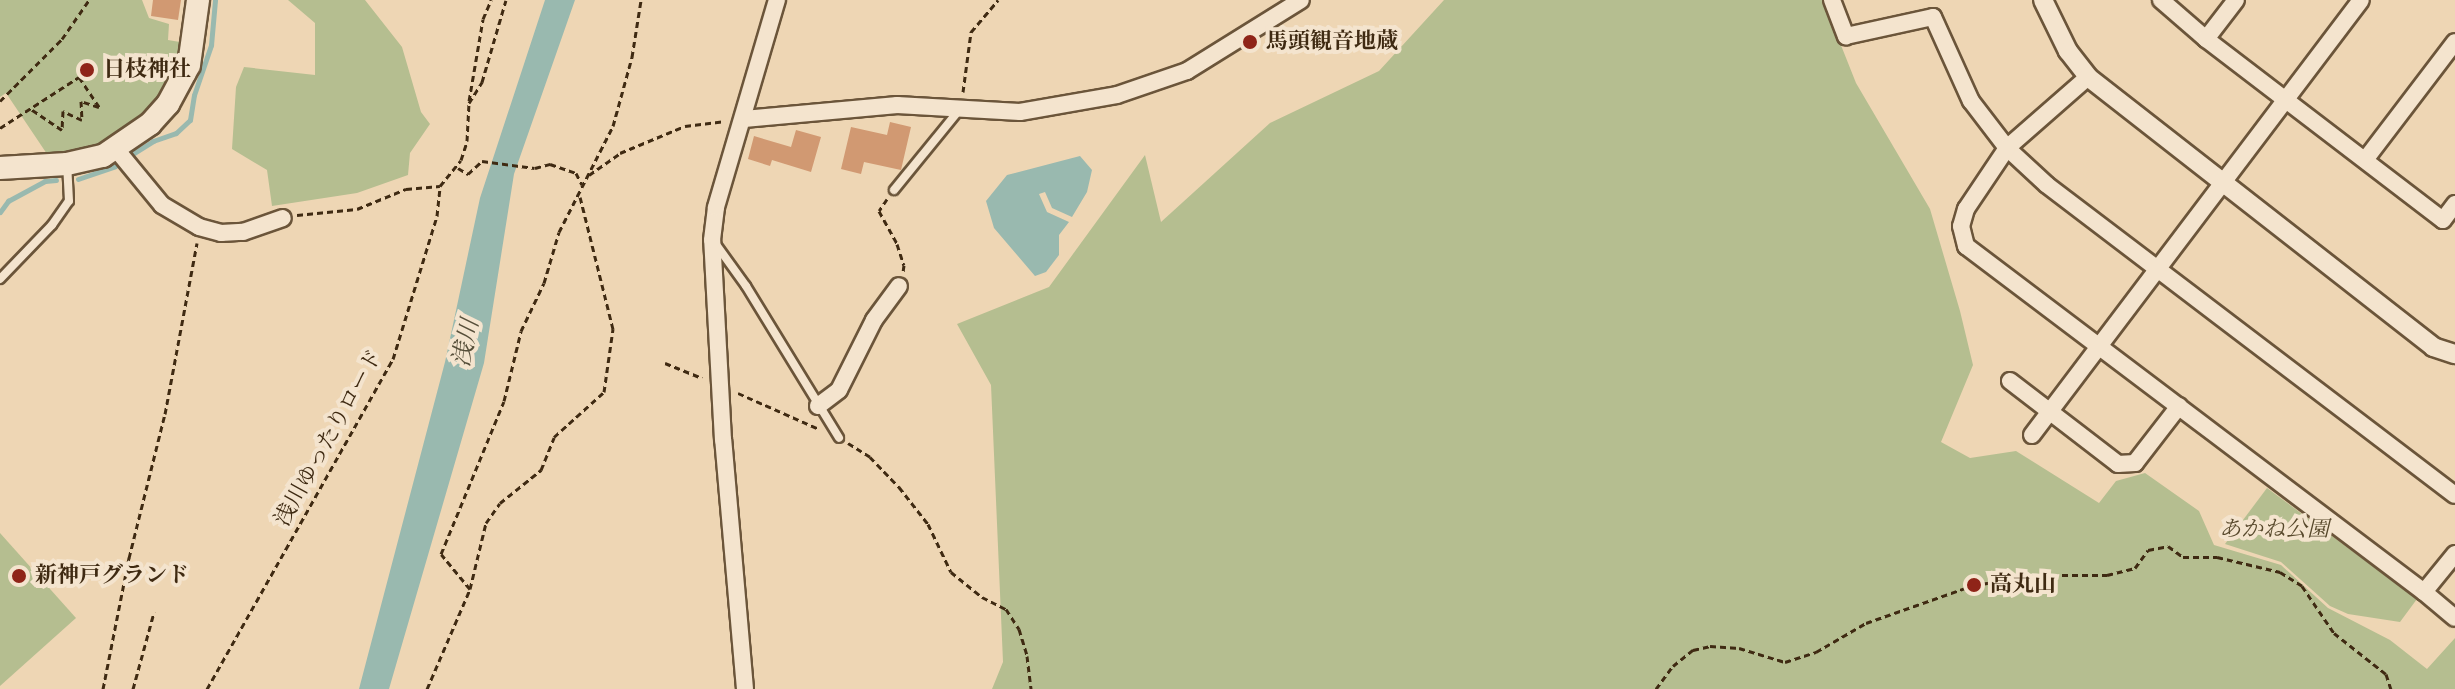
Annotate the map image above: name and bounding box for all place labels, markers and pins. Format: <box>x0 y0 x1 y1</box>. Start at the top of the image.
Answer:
place label: 馬頭観音地蔵 <box>1266 29 1398 55</box>
marker: 馬頭観音地蔵 <box>1241 33 1259 51</box>
place label: 日枝神社 <box>103 57 191 83</box>
marker: 日枝神社 <box>78 61 96 79</box>
place label: 新神戸グランド <box>35 563 189 589</box>
marker: 新神戸グランド <box>10 567 28 585</box>
place label: 高丸山 <box>1990 572 2056 598</box>
marker: 高丸山 <box>1965 576 1983 594</box>

